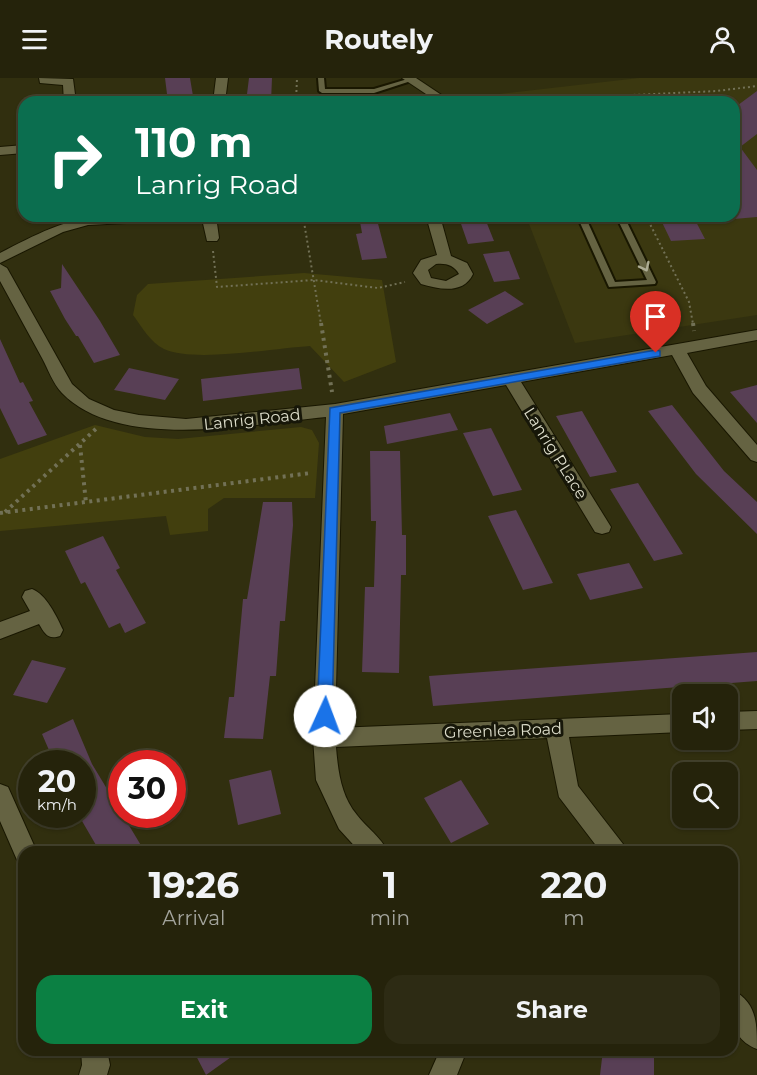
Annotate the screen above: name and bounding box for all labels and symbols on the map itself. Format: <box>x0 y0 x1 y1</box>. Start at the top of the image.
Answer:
one-way arrow <box>638 261 649 272</box>
pin <box>630 291 681 353</box>
street label: Lanrig PLace <box>520 404 591 502</box>
street label: Lanrig Road <box>203 405 301 434</box>
position arrow <box>293 684 357 748</box>
street label: Greenlea Road <box>444 719 562 742</box>
speed limit sign: 30 <box>108 750 186 828</box>

